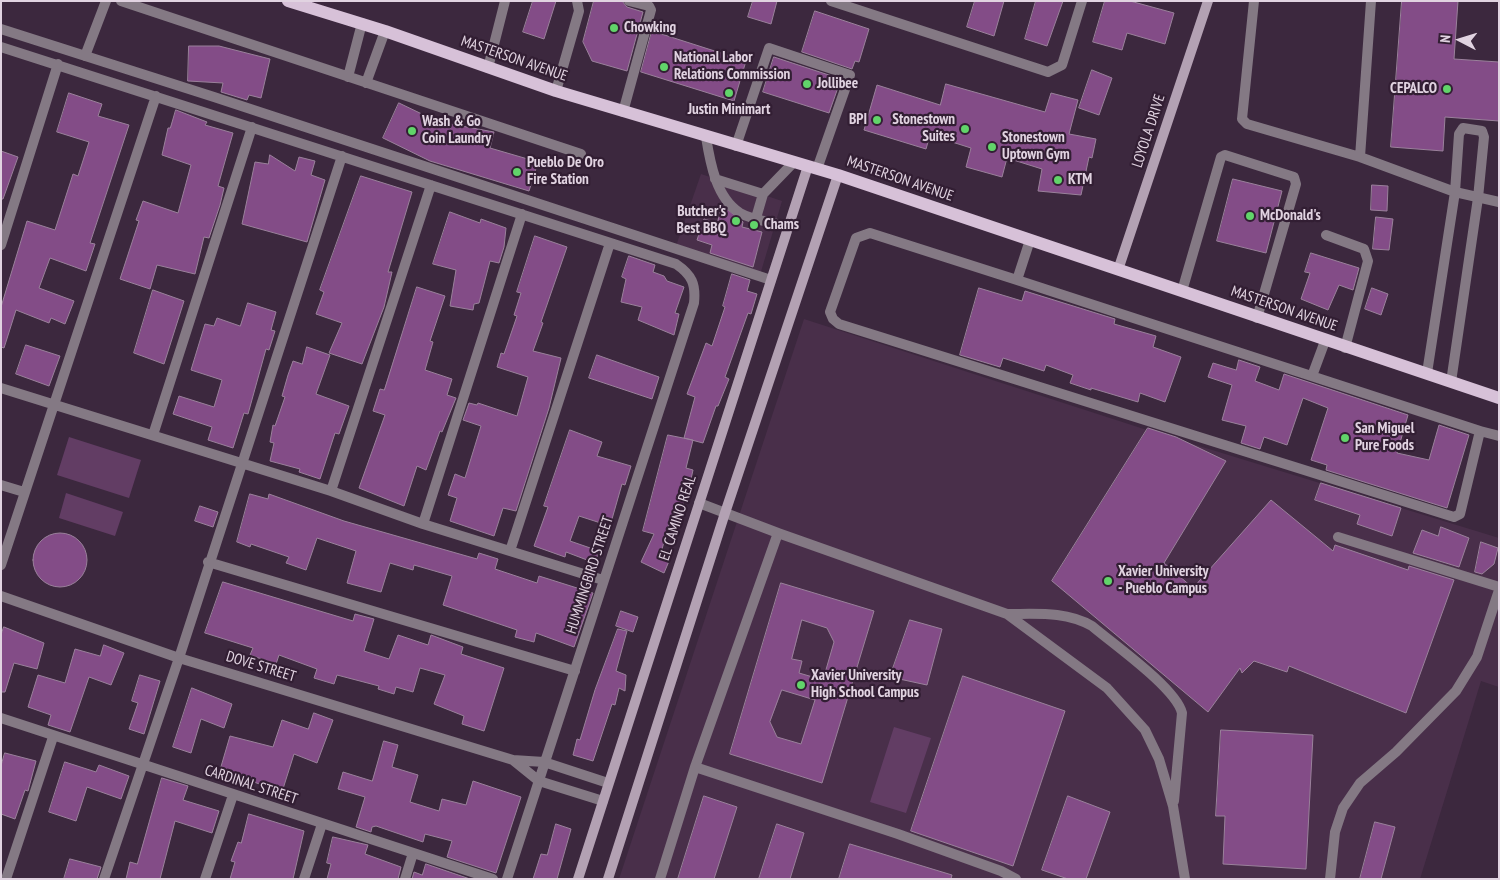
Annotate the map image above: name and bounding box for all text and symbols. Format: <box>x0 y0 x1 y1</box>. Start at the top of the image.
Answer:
north arrow <box>1435 15 1485 65</box>
place label: Chowking <box>624 19 676 37</box>
marker: Chowking <box>608 22 620 34</box>
street label: MASTERSON AVENUE <box>458 32 570 86</box>
text: N <box>1436 34 1454 43</box>
place label: National Labor Relations Commission <box>674 49 790 84</box>
marker: National Labor Relations Commission <box>658 61 670 73</box>
place label: Jollibee <box>817 75 858 93</box>
marker: Jollibee <box>801 78 813 90</box>
place label: CEPALCO <box>1390 80 1437 98</box>
marker: CEPALCO <box>1441 83 1453 95</box>
marker: Justin Minimart <box>723 87 735 99</box>
street label: LOYOLA DRIVE <box>1129 92 1169 170</box>
place label: Justin Minimart <box>688 101 770 119</box>
place label: BPI <box>849 111 867 129</box>
place label: Stonestown Suites <box>892 111 955 146</box>
place label: Wash & Go Coin Laundry <box>422 113 491 148</box>
marker: BPI <box>871 114 883 126</box>
marker: Stonestown Suites <box>959 123 971 135</box>
marker: Wash & Go Coin Laundry <box>406 125 418 137</box>
place label: Stonestown Uptown Gym <box>1002 129 1070 164</box>
marker: Stonestown Uptown Gym <box>986 141 998 153</box>
street label: MASTERSON AVENUE <box>844 152 956 206</box>
place label: Pueblo De Oro Fire Station <box>527 154 604 189</box>
marker: Pueblo De Oro Fire Station <box>511 166 523 178</box>
place label: KTM <box>1068 171 1092 189</box>
marker: KTM <box>1052 174 1064 186</box>
place label: Butcher's Best BBQ <box>677 203 726 238</box>
place label: McDonald's <box>1260 207 1321 225</box>
marker: McDonald's <box>1244 210 1256 222</box>
marker: Butcher's Best BBQ <box>730 215 742 227</box>
place label: Chams <box>764 216 799 234</box>
marker: Chams <box>748 219 760 231</box>
street label: MASTERSON AVENUE <box>1228 282 1340 336</box>
place label: San Miguel Pure Foods <box>1355 420 1414 455</box>
marker: San Miguel Pure Foods <box>1339 432 1351 444</box>
street label: EL CAMINO REAL <box>656 473 700 563</box>
street label: HUMMINGBIRD STREET <box>562 514 618 636</box>
place label: Xavier University - Pueblo Campus <box>1118 563 1208 598</box>
marker: Xavier University - Pueblo Campus <box>1102 575 1114 587</box>
street label: DOVE STREET <box>224 648 298 686</box>
place label: Xavier University High School Campus <box>811 667 919 702</box>
marker: Xavier University High School Campus <box>795 679 807 691</box>
street label: CARDINAL STREET <box>202 762 300 808</box>

